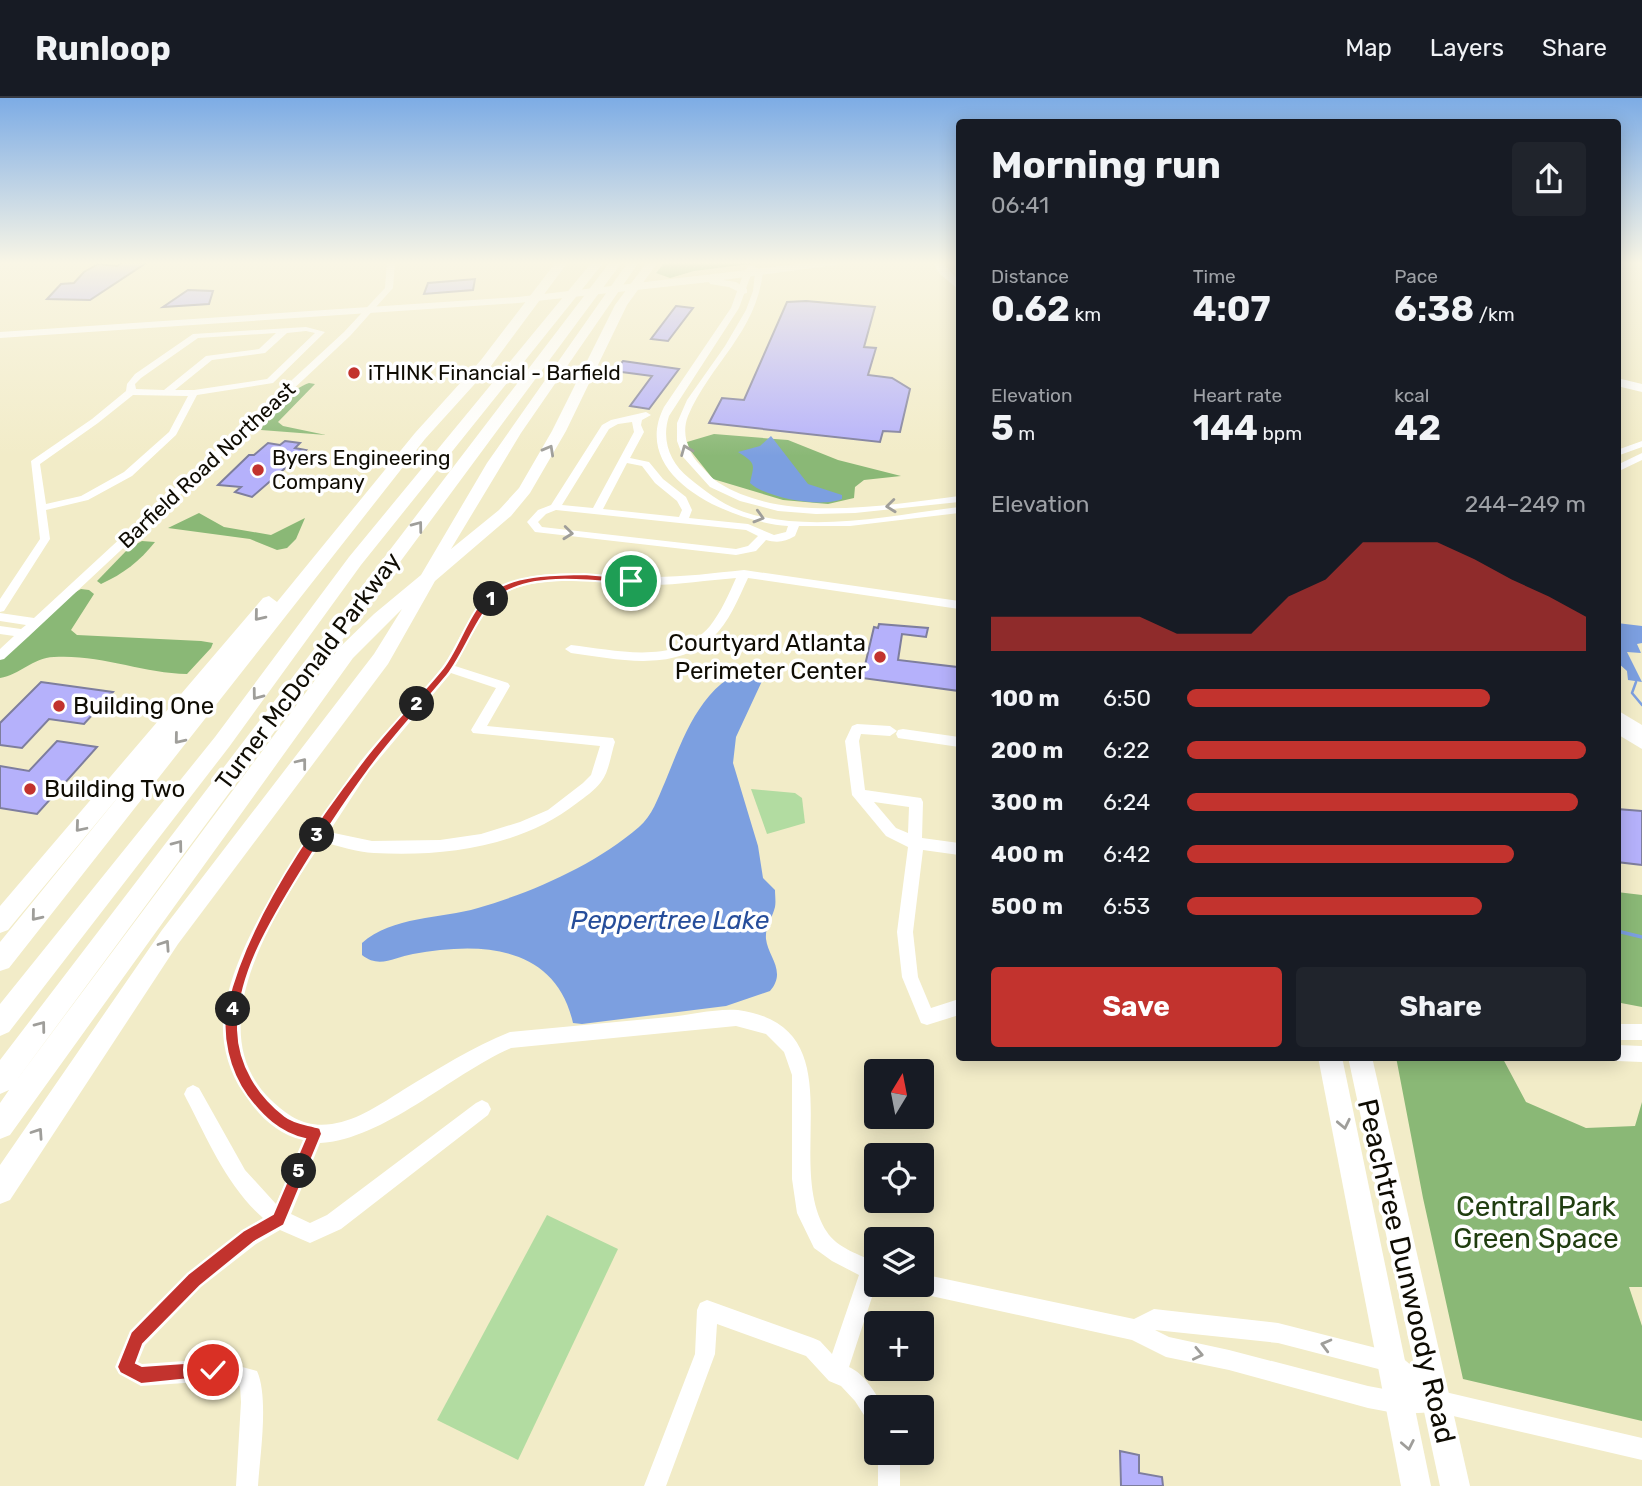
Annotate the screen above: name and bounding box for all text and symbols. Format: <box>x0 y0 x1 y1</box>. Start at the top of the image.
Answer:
text: Runloop <box>35 29 171 68</box>
text: Map <box>1345 34 1392 62</box>
text: Layers <box>1430 34 1504 62</box>
text: Share <box>1542 34 1607 62</box>
text: Morning run <box>991 142 1221 188</box>
button: share <box>1512 142 1586 216</box>
text: 06:41 <box>991 191 1049 219</box>
text: Distance <box>991 265 1069 288</box>
text: Time <box>1193 265 1236 288</box>
text: Pace <box>1394 265 1438 288</box>
text: 0.62 <box>991 288 1070 330</box>
text: 4:07 <box>1193 288 1271 330</box>
text: 6:38 <box>1394 288 1474 330</box>
text: km <box>1070 303 1101 326</box>
text: /km <box>1474 303 1515 326</box>
place label: iTHINK Financial - Barfield <box>368 360 621 385</box>
marker: iTHINK Financial - Barfield <box>346 365 362 381</box>
street label: Barfield Road Northeast <box>113 376 300 553</box>
text: Elevation <box>991 384 1072 407</box>
text: Heart rate <box>1193 384 1282 407</box>
text: kcal <box>1394 384 1429 407</box>
text: 5 <box>991 407 1014 449</box>
text: 144 <box>1193 407 1258 449</box>
text: 42 <box>1394 407 1441 449</box>
text: m <box>1014 422 1035 445</box>
text: bpm <box>1258 422 1302 445</box>
place label: Byers Engineering Company <box>272 445 450 494</box>
one-way arrow <box>541 445 554 457</box>
one-way arrow <box>680 445 694 457</box>
marker: Byers Engineering Company <box>250 462 266 478</box>
text: Elevation <box>991 490 1090 518</box>
text: 244–249 m <box>1465 490 1586 518</box>
one-way arrow <box>885 499 897 514</box>
one-way arrow <box>753 509 765 524</box>
one-way arrow <box>410 521 422 534</box>
one-way arrow <box>562 526 574 541</box>
street label: Turner McDonald Parkway <box>210 547 406 795</box>
pin <box>601 551 661 611</box>
icon: arrive <box>612 562 650 600</box>
pin: 1 <box>474 582 508 616</box>
text: 1 <box>486 587 495 610</box>
one-way arrow <box>254 608 267 620</box>
place label: Courtyard Atlanta Perimeter Center <box>668 629 866 685</box>
marker: Courtyard Atlanta Perimeter Center <box>872 649 888 665</box>
text: 100 m <box>991 684 1060 712</box>
text: 6:50 <box>1103 684 1151 712</box>
pin: 2 <box>400 686 434 722</box>
one-way arrow <box>253 688 266 700</box>
place label: Building One <box>73 692 214 720</box>
text: 2 <box>410 692 423 715</box>
marker: Building One <box>51 698 67 714</box>
one-way arrow <box>175 731 188 743</box>
text: 200 m <box>991 736 1063 764</box>
text: 6:22 <box>1103 736 1150 764</box>
one-way arrow <box>294 759 306 772</box>
place label: Building Two <box>44 775 185 803</box>
marker: Building Two <box>22 781 38 797</box>
text: 300 m <box>991 788 1063 816</box>
text: 6:24 <box>1103 788 1150 816</box>
pin: 3 <box>300 818 334 852</box>
one-way arrow <box>76 819 88 832</box>
text: 3 <box>310 823 323 846</box>
one-way arrow <box>170 840 183 852</box>
text: 400 m <box>991 840 1064 868</box>
text: 6:42 <box>1103 840 1151 868</box>
text: 500 m <box>991 892 1063 920</box>
text: 6:53 <box>1103 892 1150 920</box>
water label: Peppertree Lake <box>571 905 770 936</box>
one-way arrow <box>32 907 44 920</box>
one-way arrow <box>157 939 170 952</box>
button: Save <box>991 967 1282 1047</box>
button: Share <box>1296 967 1586 1047</box>
pin: 4 <box>216 992 250 1026</box>
text: 4 <box>226 997 239 1020</box>
one-way arrow <box>33 1022 46 1034</box>
north arrow <box>864 1059 934 1129</box>
map controls <box>864 1059 934 1465</box>
street label: Peachtree Dunwoody Road <box>1351 1096 1462 1447</box>
one-way arrow <box>1335 1118 1350 1130</box>
one-way arrow <box>30 1128 43 1141</box>
button: locate <box>864 1143 934 1213</box>
pin: 5 <box>282 1154 316 1188</box>
text: 5 <box>292 1159 305 1182</box>
park label: Central Park Green Space <box>1453 1190 1619 1255</box>
button: layers <box>864 1227 934 1297</box>
button: + <box>864 1311 934 1381</box>
one-way arrow <box>1320 1339 1332 1353</box>
pin <box>183 1340 243 1400</box>
one-way arrow <box>1192 1345 1204 1360</box>
icon: check <box>194 1351 232 1389</box>
button: − <box>864 1395 934 1465</box>
one-way arrow <box>1399 1439 1414 1451</box>

